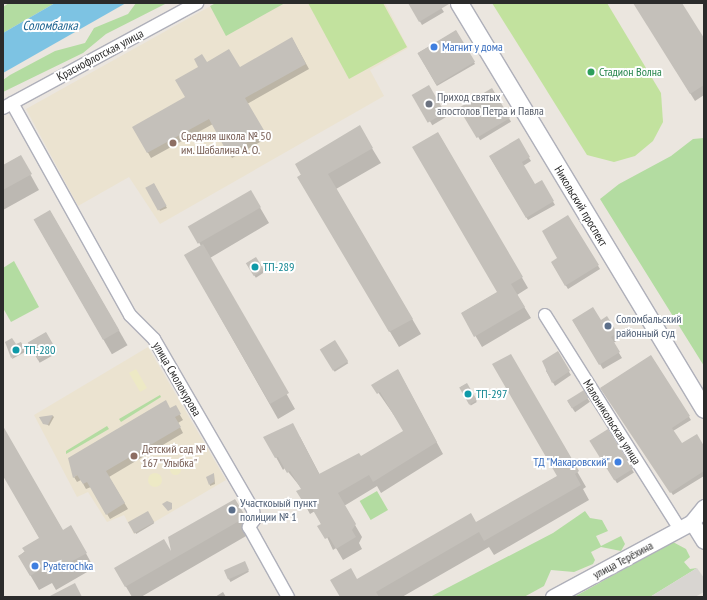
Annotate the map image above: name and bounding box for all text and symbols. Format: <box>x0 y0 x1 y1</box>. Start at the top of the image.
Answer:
water label: Соломбалка <box>22 18 78 34</box>
street label: Краснофлотская улица <box>54 26 146 84</box>
place label: Магнит у дома <box>442 40 503 54</box>
marker: Магнит у дома <box>429 42 439 52</box>
place label: Стадион Волна <box>599 65 662 79</box>
marker: Стадион Волна <box>586 67 596 77</box>
place label: Приход святых апостолов Петра и Павла <box>437 90 544 118</box>
marker: Приход святых апостолов Петра и Павла <box>424 99 434 109</box>
place label: Средняя школа № 50 им. Шабалина А. О. <box>181 129 271 157</box>
marker: Средняя школа № 50 им. Шабалина А. О. <box>168 138 178 148</box>
street label: Никольский проспект <box>551 163 611 249</box>
place label: ТП-289 <box>263 260 294 274</box>
marker: ТП-289 <box>250 262 260 272</box>
place label: Соломбальский районный суд <box>616 312 681 340</box>
marker: Соломбальский районный суд <box>603 321 613 331</box>
street label: улица Смолокурова <box>150 339 204 419</box>
place label: ТП-280 <box>24 343 55 357</box>
marker: ТП-280 <box>11 345 21 355</box>
street label: Малоникольская улица <box>580 377 644 467</box>
place label: ТП-297 <box>476 387 507 401</box>
marker: ТП-297 <box>463 389 473 399</box>
place label: Детский сад № 167 "Улыбка" <box>142 442 206 470</box>
marker: Детский сад № 167 "Улыбка" <box>129 451 139 461</box>
place label: ТД "Макаровский" <box>533 455 610 469</box>
marker: ТД "Макаровский" <box>613 457 623 467</box>
place label: Участкоыый пункт полиции № 1 <box>240 496 317 524</box>
marker: Участкоыый пункт полиции № 1 <box>227 505 237 515</box>
street label: улица Терёхина <box>590 538 656 582</box>
place label: Pyaterochka <box>43 559 93 573</box>
marker: Pyaterochka <box>30 561 40 571</box>

